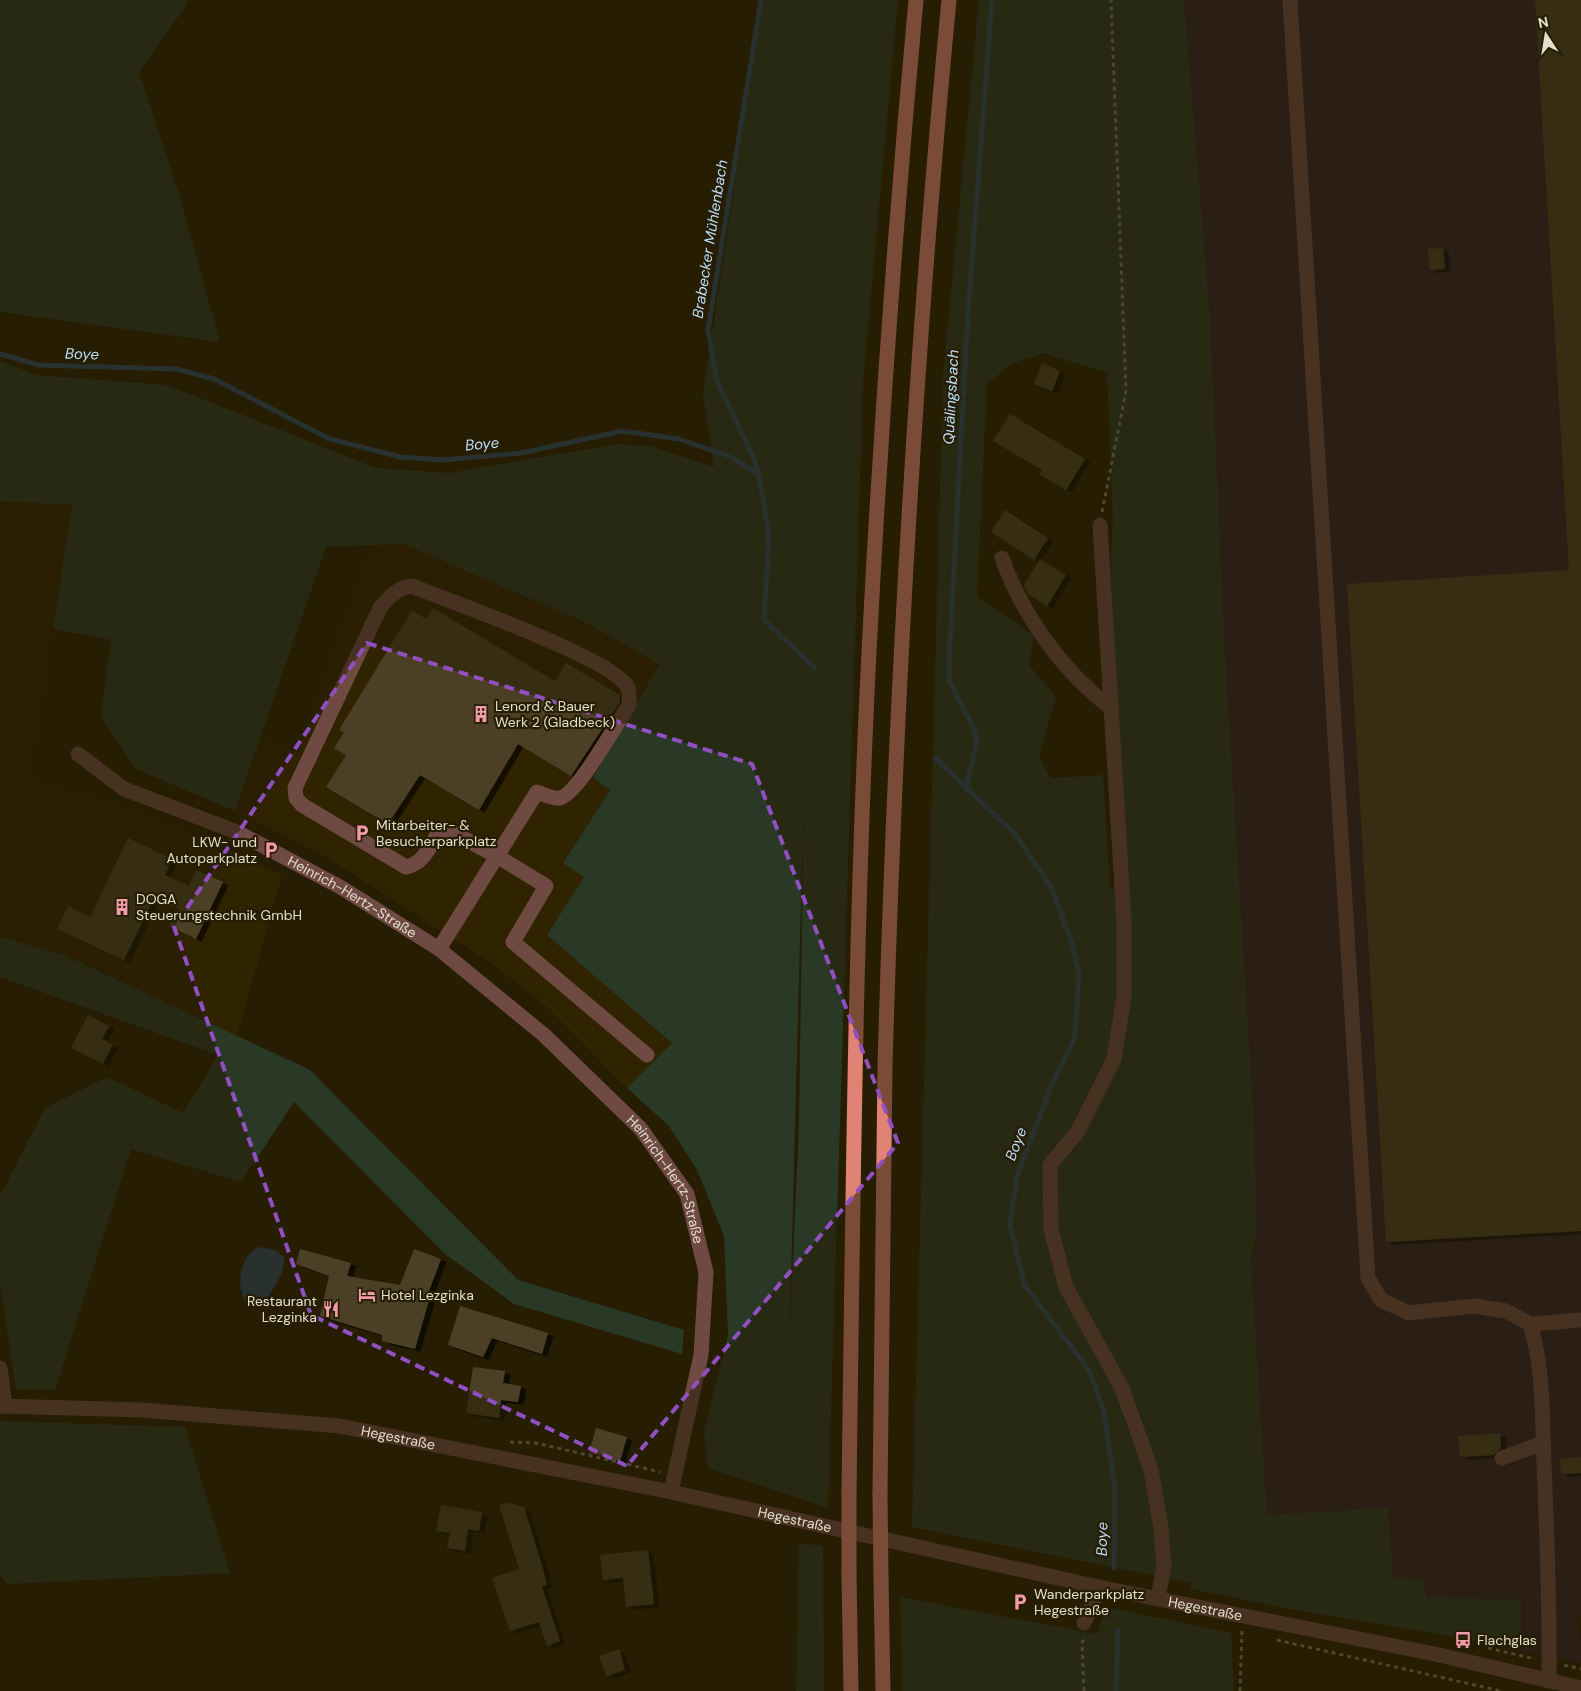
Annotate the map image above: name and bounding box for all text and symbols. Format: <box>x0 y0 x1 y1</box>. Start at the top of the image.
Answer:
north arrow <box>1521 10 1571 60</box>
text: N <box>1536 12 1550 32</box>
water label: Brabecker Mühlenbach <box>688 158 732 320</box>
water label: Boye <box>65 343 100 365</box>
water label: Quälingsbach <box>939 349 963 445</box>
water label: Boye <box>464 433 500 455</box>
place label: Lenord & Bauer Werk 2 (Gladbeck) <box>495 697 615 731</box>
building icon: Lenord & Bauer Werk 2 (Gladbeck) <box>471 704 491 724</box>
place label: Mitarbeiter- & Besucherparkplatz <box>376 816 496 850</box>
parking icon: Mitarbeiter- & Besucherparkplatz <box>352 823 372 843</box>
place label: LKW- und Autoparkplatz <box>166 833 257 867</box>
parking icon: LKW- und Autoparkplatz <box>261 840 281 860</box>
street label: Heinrich-Hertz-Straße <box>285 852 420 942</box>
place label: DOGA Steuerungstechnik GmbH <box>136 890 302 924</box>
building icon: DOGA Steuerungstechnik GmbH <box>112 897 132 917</box>
street label: Heinrich-Hertz-Straße <box>623 1111 708 1245</box>
water label: Boye <box>1001 1124 1032 1164</box>
hotel icon: Hotel Lezginka <box>357 1285 377 1305</box>
place label: Hotel Lezginka <box>381 1286 474 1304</box>
place label: Restaurant Lezginka <box>247 1292 317 1326</box>
restaurant icon: Restaurant Lezginka <box>321 1299 341 1319</box>
street label: Hegestraße <box>360 1421 437 1454</box>
street label: Hegestraße <box>756 1503 833 1536</box>
water label: Boye <box>1092 1521 1112 1556</box>
place label: Wanderparkplatz Hegestraße <box>1034 1585 1144 1619</box>
parking icon: Wanderparkplatz Hegestraße <box>1010 1592 1030 1612</box>
street label: Hegestraße <box>1167 1592 1244 1624</box>
bus stop icon: Flachglas <box>1453 1630 1473 1650</box>
place label: Flachglas <box>1477 1631 1537 1649</box>

